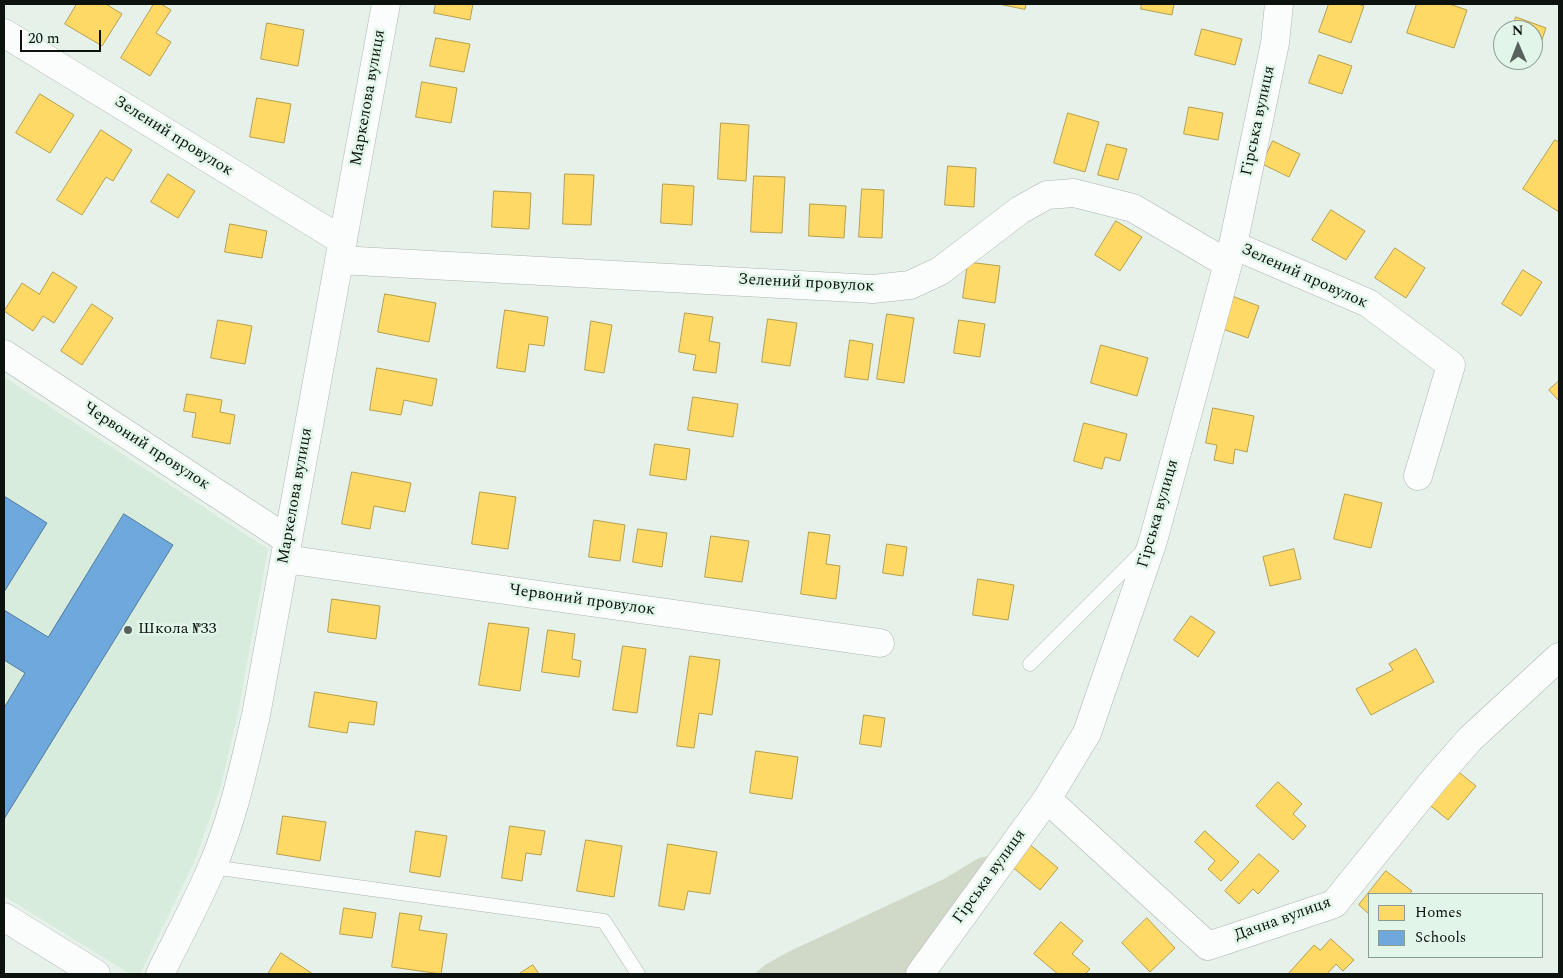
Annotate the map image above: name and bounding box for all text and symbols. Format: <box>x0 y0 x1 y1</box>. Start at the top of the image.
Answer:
scale bar <box>22 20 104 52</box>
north arrow <box>1493 20 1543 70</box>
text: N <box>1512 20 1524 41</box>
text: 20 m <box>28 27 60 50</box>
street label: Маркелова вулиця <box>348 28 390 168</box>
street label: Гірська вулиця <box>1238 64 1280 178</box>
street label: Зелений провулок <box>110 93 236 181</box>
street label: Зелений провулок <box>1238 240 1370 314</box>
street label: Зелений провулок <box>737 271 875 297</box>
street label: Червоний провулок <box>79 399 213 495</box>
street label: Маркелова вулиця <box>275 426 317 566</box>
street label: Гірська вулиця <box>1134 458 1184 570</box>
street label: Червоний провулок <box>508 581 656 621</box>
place label: Школа №33 <box>138 620 217 640</box>
marker: Школа №33 <box>122 624 134 636</box>
street label: Гірська вулиця <box>949 826 1031 928</box>
legend <box>1368 893 1543 958</box>
street label: Дачна вулиця <box>1232 894 1334 946</box>
text: Homes <box>1415 901 1462 924</box>
text: Schools <box>1415 926 1466 949</box>

